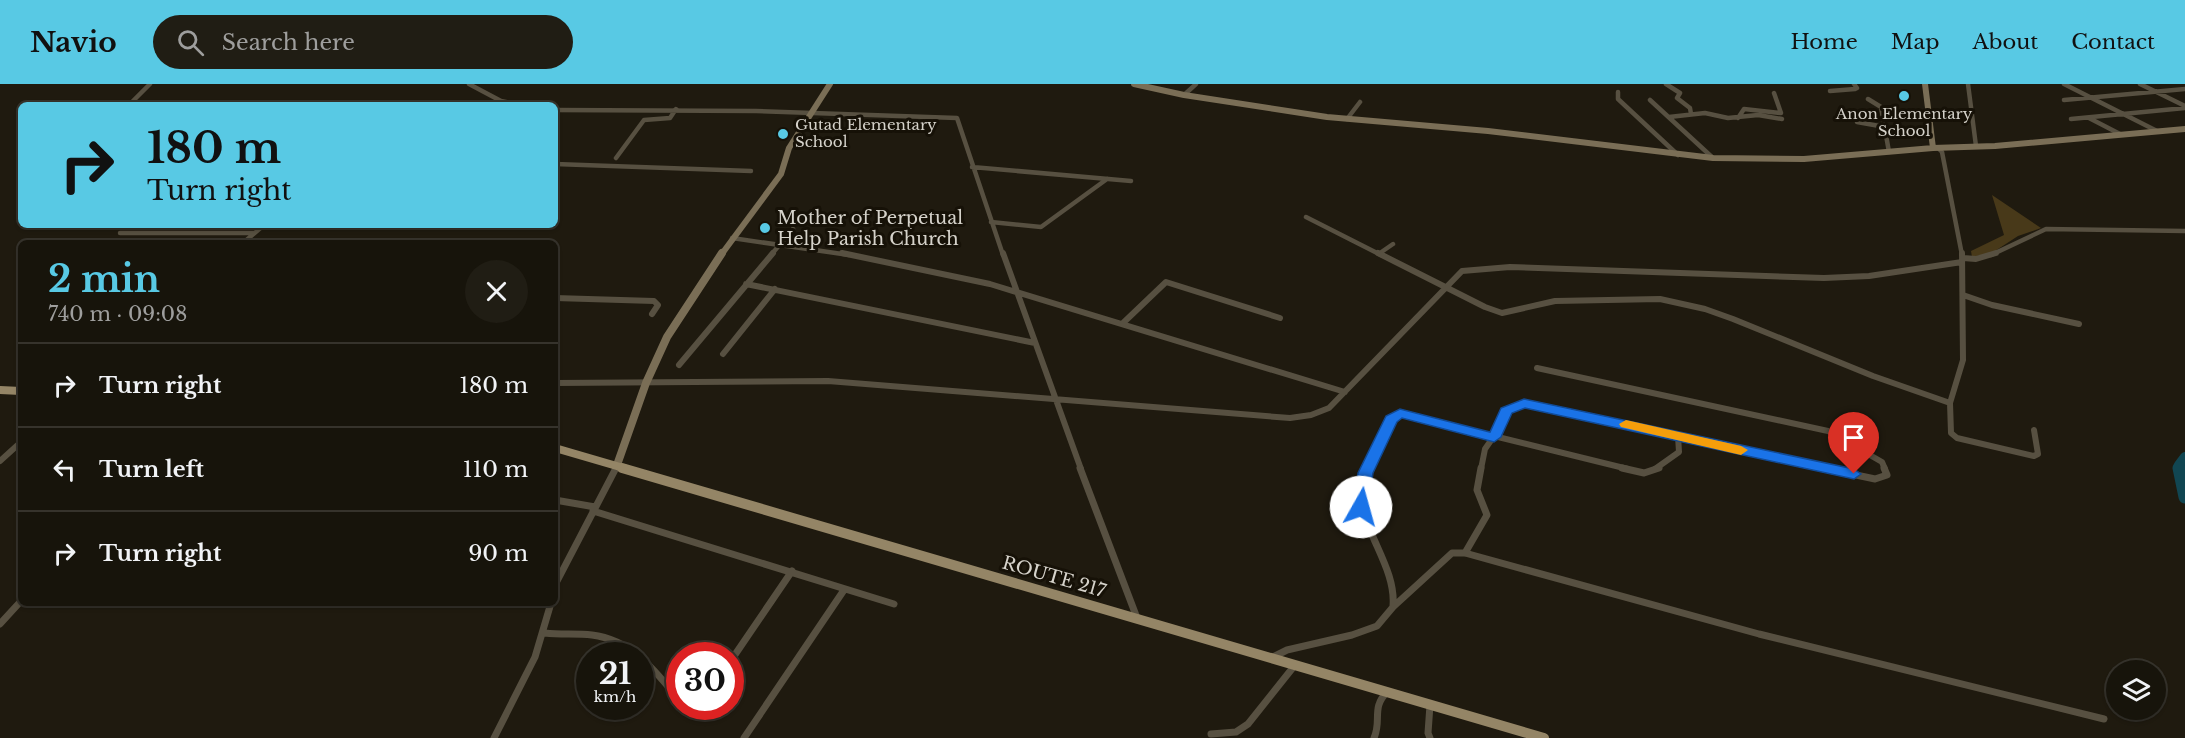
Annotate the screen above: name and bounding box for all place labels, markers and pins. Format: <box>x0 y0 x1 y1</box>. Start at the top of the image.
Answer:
marker: Anon Elementary School <box>1897 89 1911 103</box>
place label: Anon Elementary School <box>1835 104 1973 140</box>
place label: Gutad Elementary School <box>795 115 937 151</box>
marker: Gutad Elementary School <box>776 127 790 141</box>
place label: Mother of Perpetual Help Parish Church <box>777 207 963 250</box>
marker: Mother of Perpetual Help Parish Church <box>758 221 772 235</box>
pin <box>1828 412 1879 474</box>

